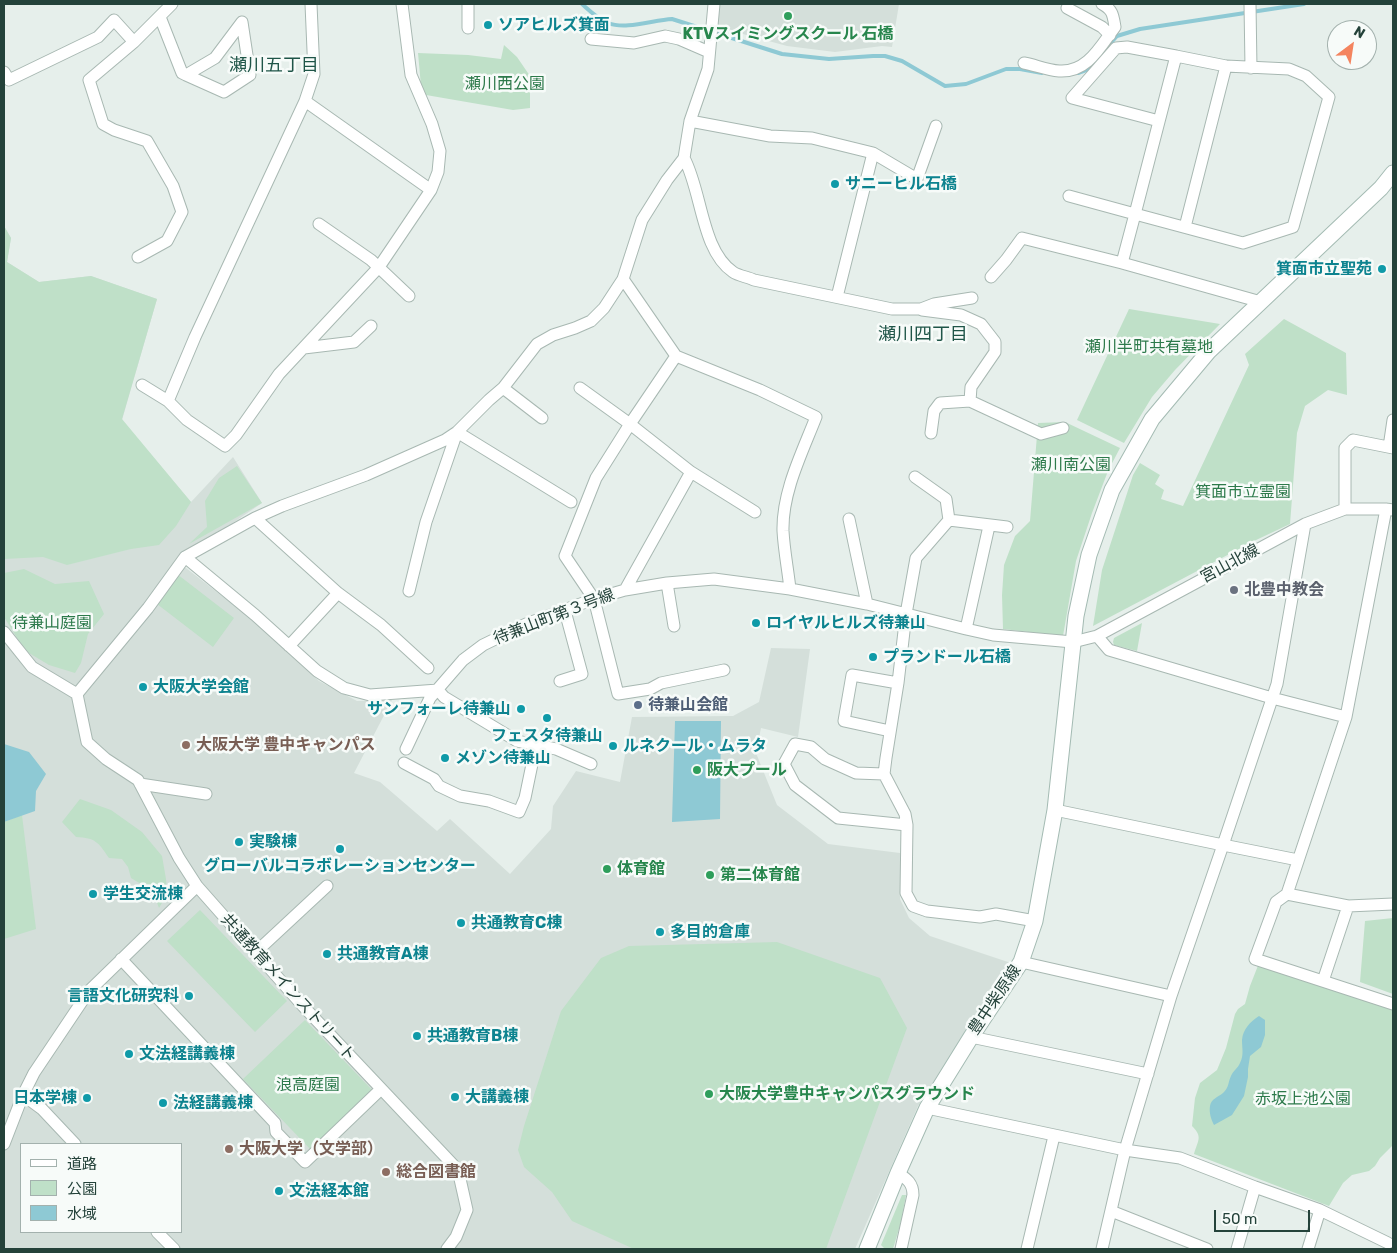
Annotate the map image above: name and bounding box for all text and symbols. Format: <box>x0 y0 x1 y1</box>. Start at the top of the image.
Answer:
marker: KTVスイミングスクール 石橋 <box>782 10 794 22</box>
place label: ソアヒルズ箕面 <box>498 15 610 35</box>
marker: ソアヒルズ箕面 <box>482 19 494 31</box>
north arrow <box>1327 20 1377 70</box>
text: N <box>1351 23 1368 42</box>
place label: KTVスイミングスクール 石橋 <box>682 24 894 44</box>
district label: 瀬川五丁目 <box>229 55 319 77</box>
park label: 瀬川西公園 <box>465 74 545 94</box>
place label: サニーヒル石橋 <box>845 174 957 194</box>
marker: サニーヒル石橋 <box>829 178 841 190</box>
place label: 箕面市立聖苑 <box>1276 259 1372 279</box>
marker: 箕面市立聖苑 <box>1376 263 1388 275</box>
district label: 瀬川四丁目 <box>878 324 968 346</box>
park label: 瀬川半町共有墓地 <box>1085 337 1213 357</box>
park label: 瀬川南公園 <box>1031 455 1111 475</box>
park label: 箕面市立霊園 <box>1195 482 1291 502</box>
street label: 宮山北線 <box>1197 541 1263 587</box>
place label: 北豊中教会 <box>1244 580 1324 600</box>
marker: 北豊中教会 <box>1228 584 1240 596</box>
street label: 待兼山町第３号線 <box>491 585 617 649</box>
park label: 待兼山庭園 <box>12 613 92 633</box>
place label: ロイヤルヒルズ待兼山 <box>766 613 926 633</box>
marker: ロイヤルヒルズ待兼山 <box>750 617 762 629</box>
place label: プランドール石橋 <box>883 647 1011 667</box>
marker: プランドール石橋 <box>867 651 879 663</box>
place label: 大阪大学会館 <box>153 677 249 697</box>
marker: 大阪大学会館 <box>137 681 149 693</box>
place label: 待兼山会館 <box>648 695 728 715</box>
place label: サンフォーレ待兼山 <box>367 699 511 719</box>
marker: 待兼山会館 <box>632 699 644 711</box>
marker: サンフォーレ待兼山 <box>515 703 527 715</box>
marker: フェスタ待兼山 <box>541 712 553 724</box>
place label: フェスタ待兼山 <box>491 726 603 746</box>
place label: 大阪大学 豊中キャンパス <box>196 735 375 755</box>
place label: ルネクール・ムラタ <box>623 736 767 756</box>
marker: 大阪大学 豊中キャンパス <box>180 739 192 751</box>
marker: ルネクール・ムラタ <box>607 740 619 752</box>
place label: メゾン待兼山 <box>455 748 551 768</box>
marker: メゾン待兼山 <box>439 752 451 764</box>
place label: 阪大プール <box>707 760 787 780</box>
marker: 阪大プール <box>691 764 703 776</box>
place label: 実験棟 <box>249 832 297 852</box>
marker: 実験棟 <box>233 836 245 848</box>
marker: グローバルコラボレーションセンター <box>334 843 346 855</box>
place label: グローバルコラボレーションセンター <box>204 856 476 876</box>
place label: 体育館 <box>617 859 665 879</box>
marker: 体育館 <box>601 863 613 875</box>
place label: 第二体育館 <box>720 865 800 885</box>
marker: 第二体育館 <box>704 869 716 881</box>
place label: 学生交流棟 <box>103 884 183 904</box>
marker: 学生交流棟 <box>87 888 99 900</box>
street label: 共通教育メインストリート <box>217 910 359 1066</box>
place label: 共通教育C棟 <box>471 913 562 933</box>
marker: 共通教育C棟 <box>455 917 467 929</box>
place label: 多目的倉庫 <box>670 922 750 942</box>
marker: 多目的倉庫 <box>654 926 666 938</box>
place label: 共通教育A棟 <box>337 944 428 964</box>
marker: 共通教育A棟 <box>321 948 333 960</box>
street label: 豊中柴原線 <box>965 961 1025 1039</box>
place label: 言語文化研究科 <box>67 986 179 1006</box>
marker: 言語文化研究科 <box>183 990 195 1002</box>
place label: 共通教育B棟 <box>427 1026 518 1046</box>
marker: 共通教育B棟 <box>411 1030 423 1042</box>
place label: 文法経講義棟 <box>139 1044 235 1064</box>
marker: 文法経講義棟 <box>123 1048 135 1060</box>
park label: 浪高庭園 <box>276 1075 340 1095</box>
place label: 大阪大学豊中キャンパスグラウンド <box>719 1084 975 1104</box>
place label: 大講義棟 <box>465 1087 529 1107</box>
place label: 日本学棟 <box>13 1088 77 1108</box>
marker: 大阪大学豊中キャンパスグラウンド <box>703 1088 715 1100</box>
park label: 赤坂上池公園 <box>1255 1089 1351 1109</box>
marker: 大講義棟 <box>449 1091 461 1103</box>
marker: 日本学棟 <box>81 1092 93 1104</box>
place label: 法経講義棟 <box>173 1093 253 1113</box>
marker: 法経講義棟 <box>157 1097 169 1109</box>
place label: 大阪大学（文学部） <box>239 1139 383 1159</box>
legend <box>20 1143 182 1233</box>
marker: 大阪大学（文学部） <box>223 1143 235 1155</box>
text: 道路 <box>67 1155 97 1173</box>
place label: 総合図書館 <box>396 1162 476 1182</box>
marker: 総合図書館 <box>380 1166 392 1178</box>
text: 公園 <box>67 1180 97 1198</box>
place label: 文法経本館 <box>289 1181 369 1201</box>
marker: 文法経本館 <box>273 1185 285 1197</box>
scale bar <box>1217 1200 1313 1232</box>
text: 水域 <box>67 1205 97 1223</box>
text: 50 m <box>1222 1210 1257 1228</box>

